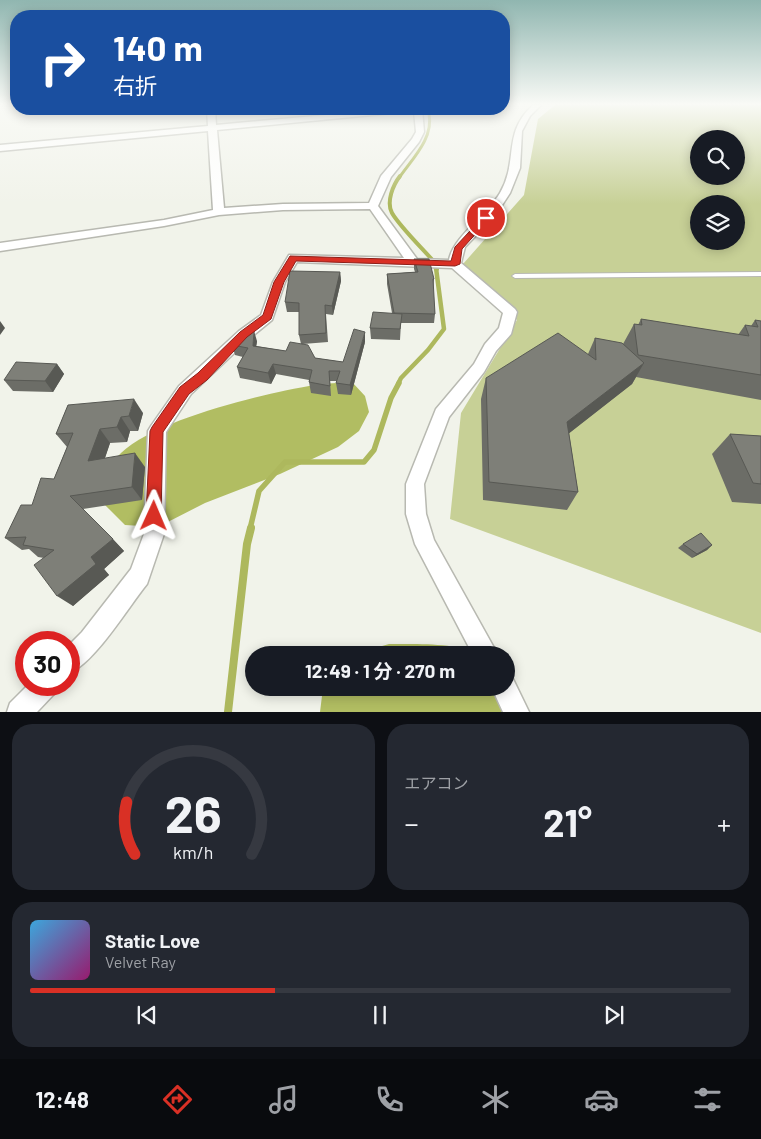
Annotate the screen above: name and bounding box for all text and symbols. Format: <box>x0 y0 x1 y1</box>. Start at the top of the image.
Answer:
text: 140 m <box>113 26 203 68</box>
icon: right <box>30 30 95 95</box>
text: 右折 <box>113 72 157 98</box>
map controls <box>690 130 745 250</box>
button: search <box>690 130 745 185</box>
button: layers <box>690 195 745 250</box>
pin <box>465 197 507 239</box>
icon: arrive <box>472 204 500 232</box>
position arrow <box>127 489 179 541</box>
speed limit sign: 30 <box>15 631 80 696</box>
text: 12:49 · 1 分 · 270 m <box>305 659 455 682</box>
text: エアコン <box>405 773 469 792</box>
text: 26 <box>165 781 222 843</box>
text: 21° <box>543 799 592 845</box>
text: − <box>405 806 419 840</box>
text: + <box>717 806 731 840</box>
text: km/h <box>173 841 213 863</box>
text: Static Love <box>105 929 200 952</box>
text: Velvet Ray <box>105 952 176 971</box>
icon: previous <box>133 1001 161 1029</box>
icon: pause <box>366 1001 394 1029</box>
icon: next <box>600 1001 628 1029</box>
icon: directions <box>160 1082 195 1117</box>
icon: music <box>266 1082 301 1117</box>
icon: phone <box>372 1082 407 1117</box>
icon: climate <box>478 1082 513 1117</box>
icon: car <box>584 1082 619 1117</box>
icon: filters <box>690 1082 725 1117</box>
text: 12:48 <box>36 1086 89 1112</box>

